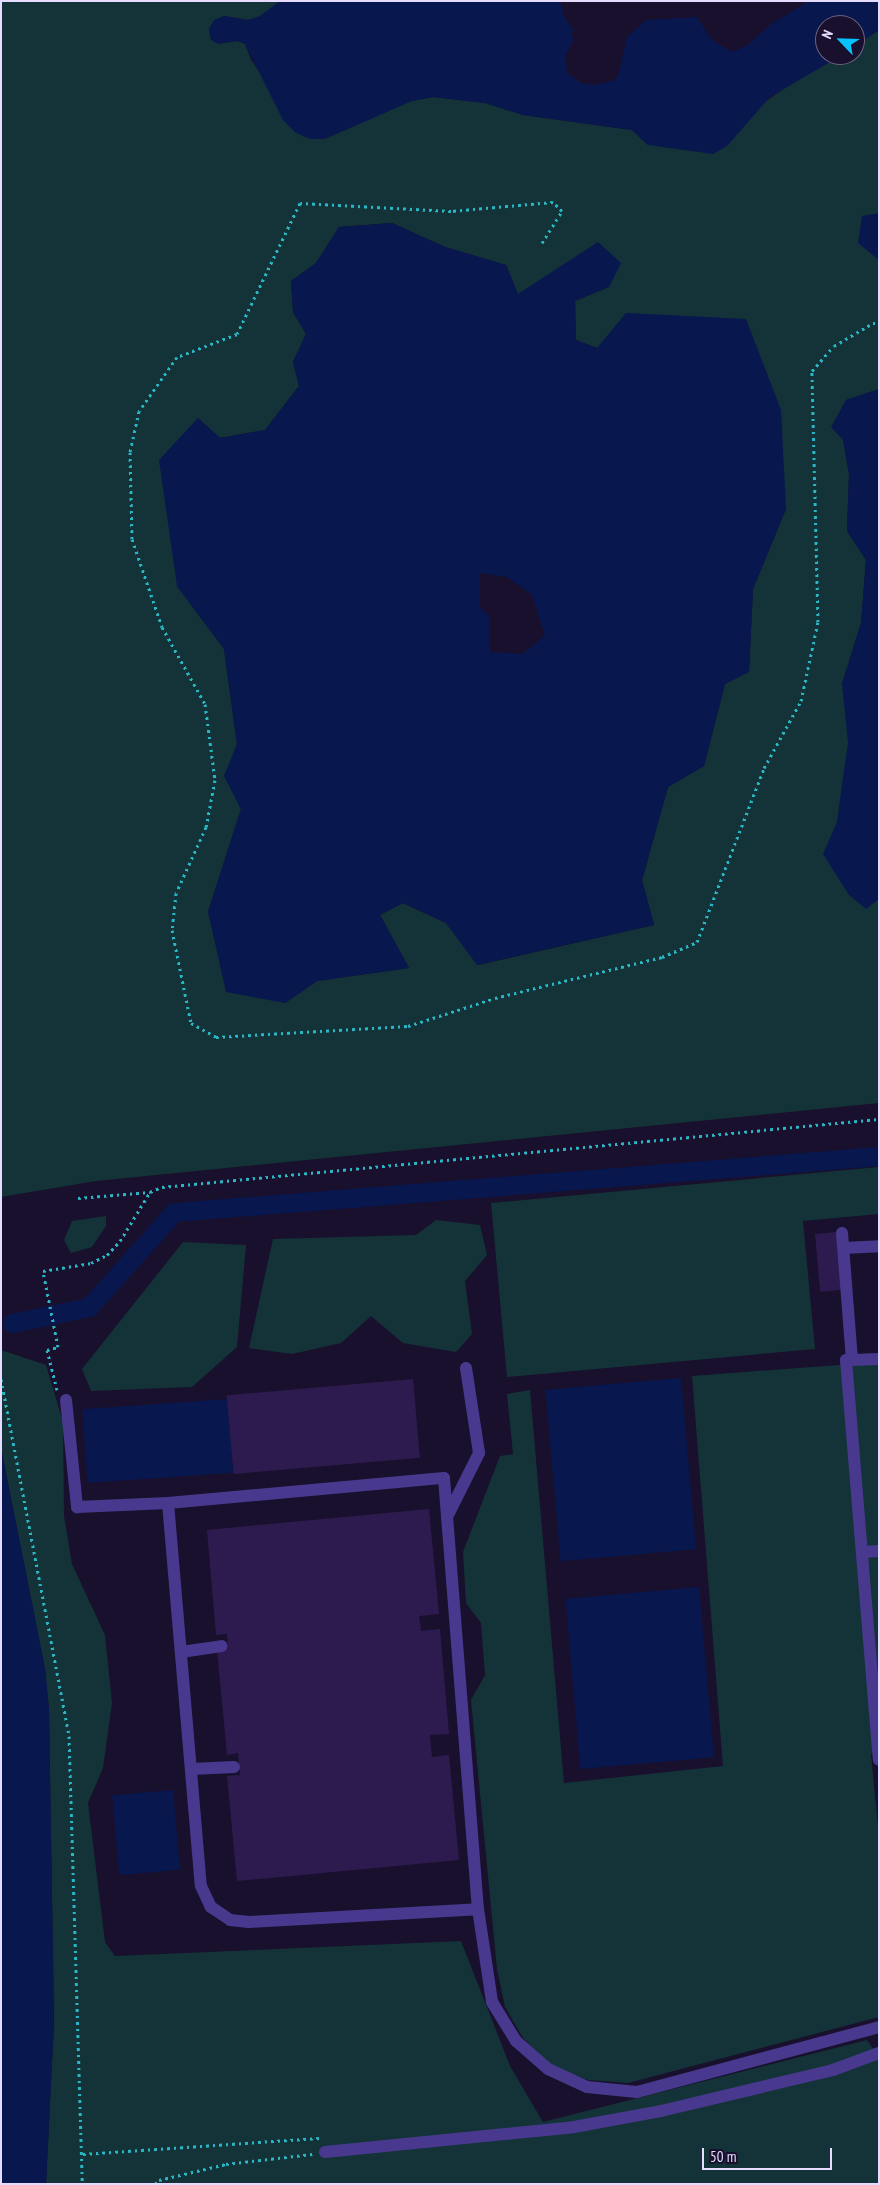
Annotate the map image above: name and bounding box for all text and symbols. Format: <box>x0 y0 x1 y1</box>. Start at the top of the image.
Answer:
north arrow <box>815 15 865 65</box>
text: N <box>817 27 837 41</box>
scale bar <box>705 2138 835 2170</box>
text: 50 m <box>710 2147 736 2166</box>

